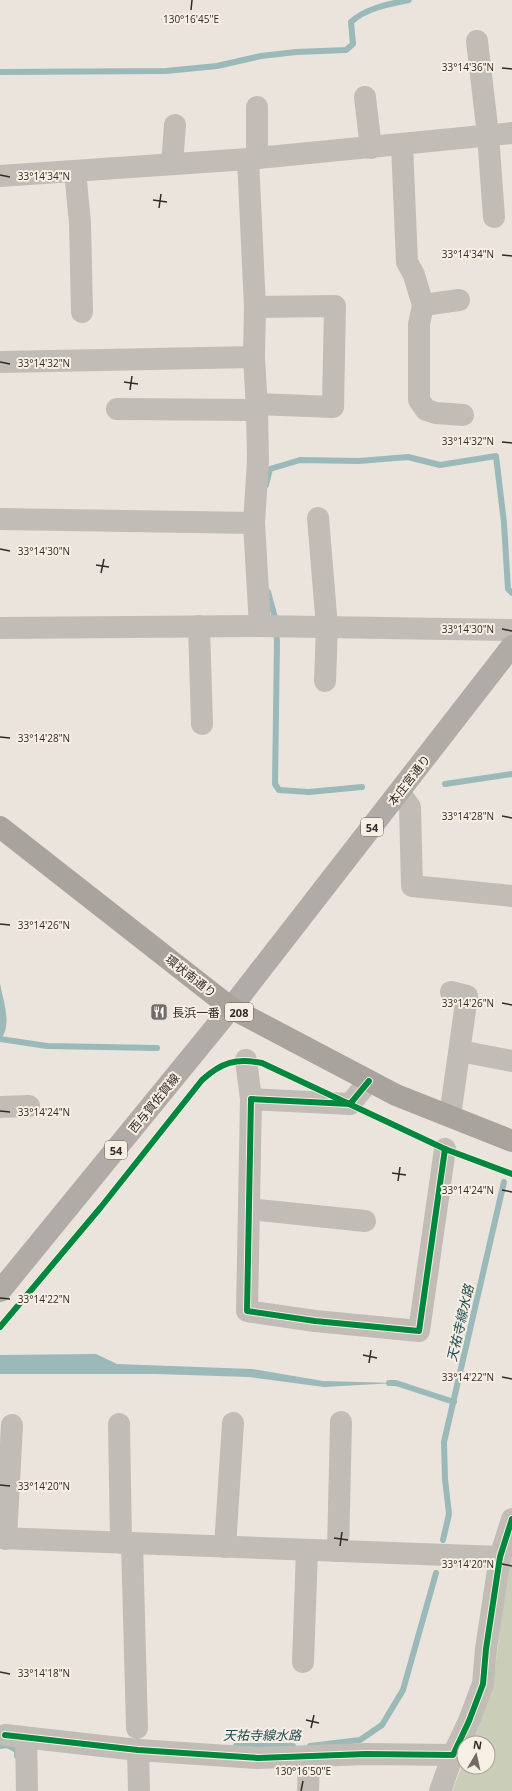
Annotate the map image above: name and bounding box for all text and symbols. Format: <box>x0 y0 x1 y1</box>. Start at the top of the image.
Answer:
text: 130°16'45"E <box>163 12 219 26</box>
text: 33°14'36"N <box>442 60 494 74</box>
text: 33°14'34"N <box>18 169 70 183</box>
text: 33°14'34"N <box>442 247 494 261</box>
text: 33°14'32"N <box>18 356 70 370</box>
text: 33°14'32"N <box>442 434 494 448</box>
text: 33°14'30"N <box>18 544 70 558</box>
text: 33°14'30"N <box>442 622 494 636</box>
text: 33°14'28"N <box>18 731 70 745</box>
street label: 本庄宮通り <box>384 751 434 809</box>
text: 33°14'28"N <box>442 809 494 823</box>
road number: 54 <box>361 818 383 836</box>
text: 33°14'26"N <box>18 918 70 932</box>
street label: 環状南通り <box>162 951 220 1001</box>
text: 33°14'26"N <box>442 996 494 1010</box>
restaurant icon: 長浜一番 <box>149 1002 169 1022</box>
road number: 208 <box>225 1003 253 1021</box>
place label: 長浜一番 <box>172 1004 220 1021</box>
street label: 西与賀佐賀線 <box>125 1070 183 1136</box>
text: 33°14'24"N <box>18 1105 70 1119</box>
road number: 54 <box>105 1141 127 1159</box>
text: 33°14'24"N <box>442 1183 494 1197</box>
water label: 天祐寺線水路 <box>442 1282 478 1363</box>
text: 33°14'22"N <box>18 1292 70 1306</box>
text: 33°14'22"N <box>442 1370 494 1384</box>
text: 33°14'20"N <box>18 1479 70 1493</box>
text: 33°14'20"N <box>442 1557 494 1571</box>
text: 33°14'18"N <box>18 1666 70 1680</box>
water label: 天祐寺線水路 <box>223 1726 302 1744</box>
north arrow <box>456 1735 496 1775</box>
text: N <box>472 1737 483 1753</box>
text: 130°16'50"E <box>275 1764 331 1778</box>

